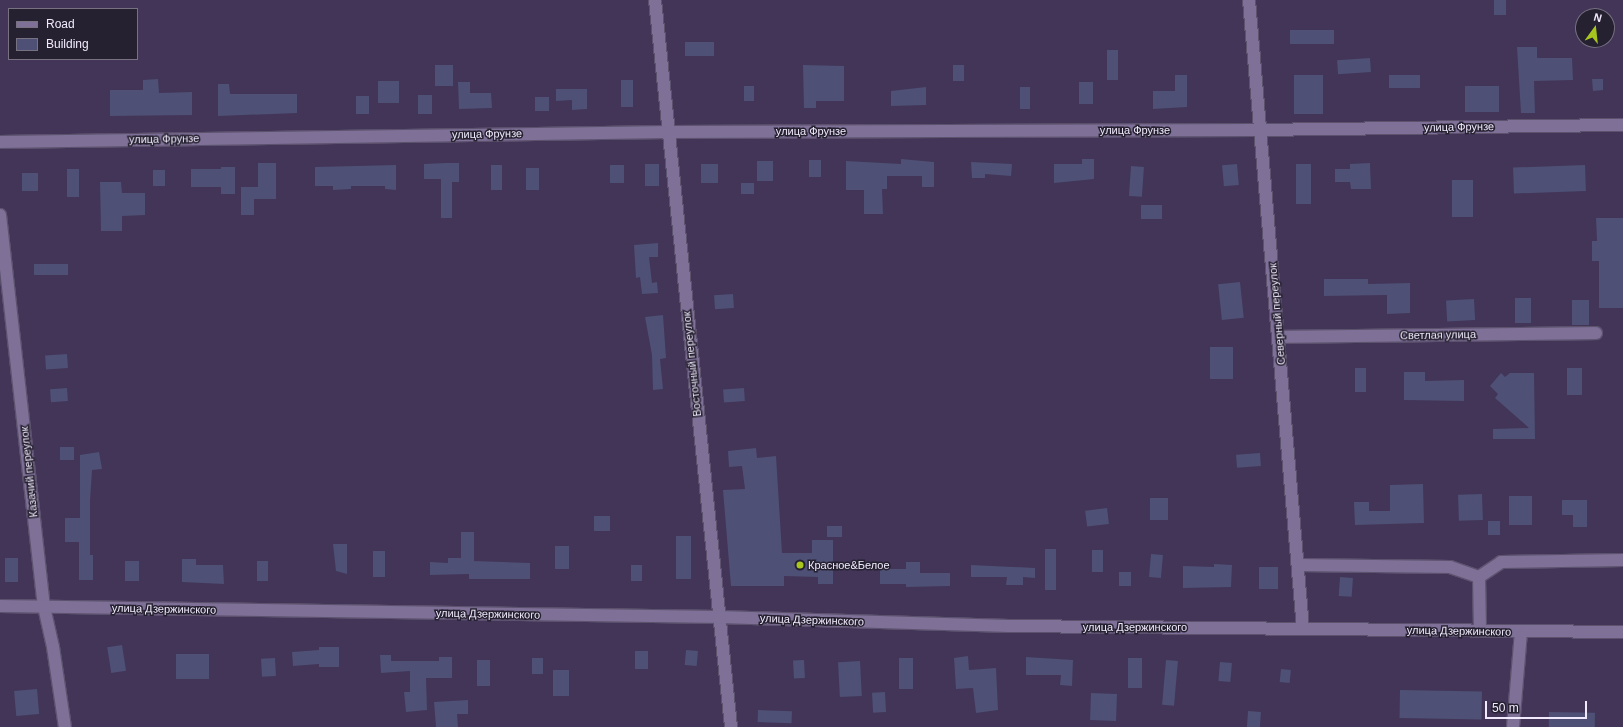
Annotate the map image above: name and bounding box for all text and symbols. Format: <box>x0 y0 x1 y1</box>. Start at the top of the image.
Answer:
legend <box>8 8 138 60</box>
north arrow <box>1575 8 1615 48</box>
text: N <box>1592 11 1603 24</box>
text: Road <box>46 17 75 31</box>
text: Building <box>46 37 89 51</box>
street label: улица Фрунзе <box>1424 120 1494 134</box>
street label: улица Фрунзе <box>1100 123 1170 137</box>
street label: улица Фрунзе <box>776 124 846 138</box>
street label: улица Фрунзе <box>452 127 522 141</box>
street label: улица Фрунзе <box>129 132 199 146</box>
street label: Северный переулок <box>1266 263 1288 365</box>
street label: Восточный переулок <box>680 311 704 417</box>
street label: Светлая улица <box>1400 328 1476 342</box>
street label: Казачий переулок <box>18 426 40 518</box>
place label: Красное&Белое <box>808 558 890 572</box>
marker: Красное&Белое <box>795 560 805 570</box>
street label: улица Дзержинского <box>112 601 216 617</box>
street label: улица Дзержинского <box>436 606 540 622</box>
street label: улица Дзержинского <box>760 612 864 628</box>
street label: улица Дзержинского <box>1083 620 1187 634</box>
street label: улица Дзержинского <box>1407 623 1511 639</box>
scale bar <box>1487 693 1589 719</box>
text: 50 m <box>1492 701 1519 715</box>

